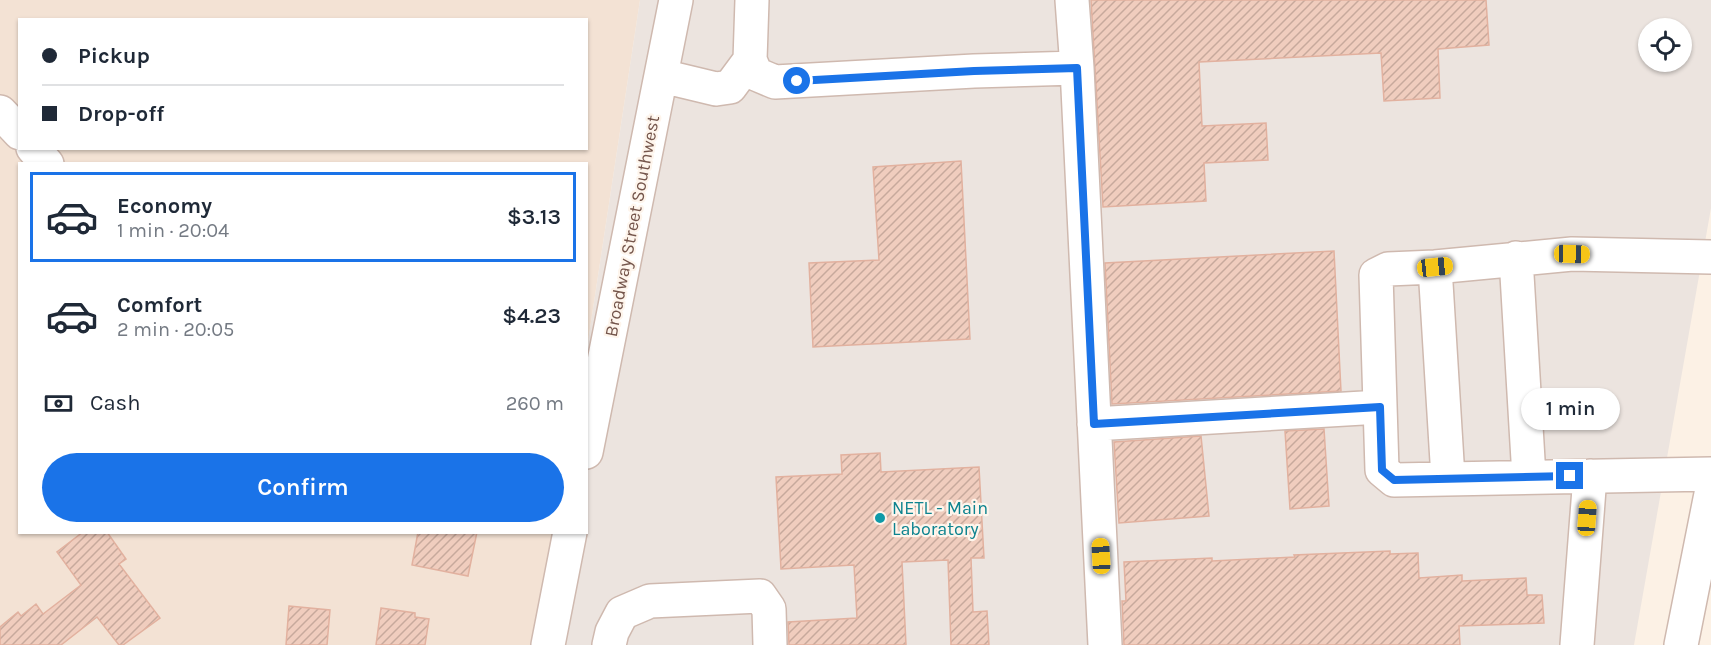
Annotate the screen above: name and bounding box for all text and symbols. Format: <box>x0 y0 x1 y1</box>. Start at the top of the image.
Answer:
map controls <box>1638 18 1692 72</box>
button: locate <box>1638 18 1692 72</box>
text: Pickup <box>78 43 150 69</box>
route start <box>783 67 810 94</box>
text: Drop-off <box>78 101 164 127</box>
street label: Broadway Street Southwest <box>600 113 664 339</box>
icon: car <box>45 190 99 244</box>
text: Economy <box>117 193 212 219</box>
text: $3.13 <box>507 204 561 230</box>
text: 1 min · 20:04 <box>117 219 229 242</box>
car <box>1554 245 1590 263</box>
car <box>1416 256 1454 278</box>
icon: car <box>45 289 99 343</box>
text: Comfort <box>117 292 202 318</box>
text: $4.23 <box>502 303 561 329</box>
text: 2 min · 20:05 <box>117 318 234 341</box>
icon: cash <box>42 387 75 420</box>
callout: 1 min <box>1520 389 1620 431</box>
text: Cash <box>90 390 140 416</box>
text: 260 m <box>506 392 564 415</box>
text: 1 min <box>1546 397 1595 420</box>
button: Confirm <box>42 453 564 522</box>
route end <box>1556 462 1583 489</box>
place label: NETL - Main Laboratory <box>892 497 988 540</box>
car <box>1577 499 1597 537</box>
marker: NETL - Main Laboratory <box>873 511 887 525</box>
car <box>1091 538 1111 574</box>

